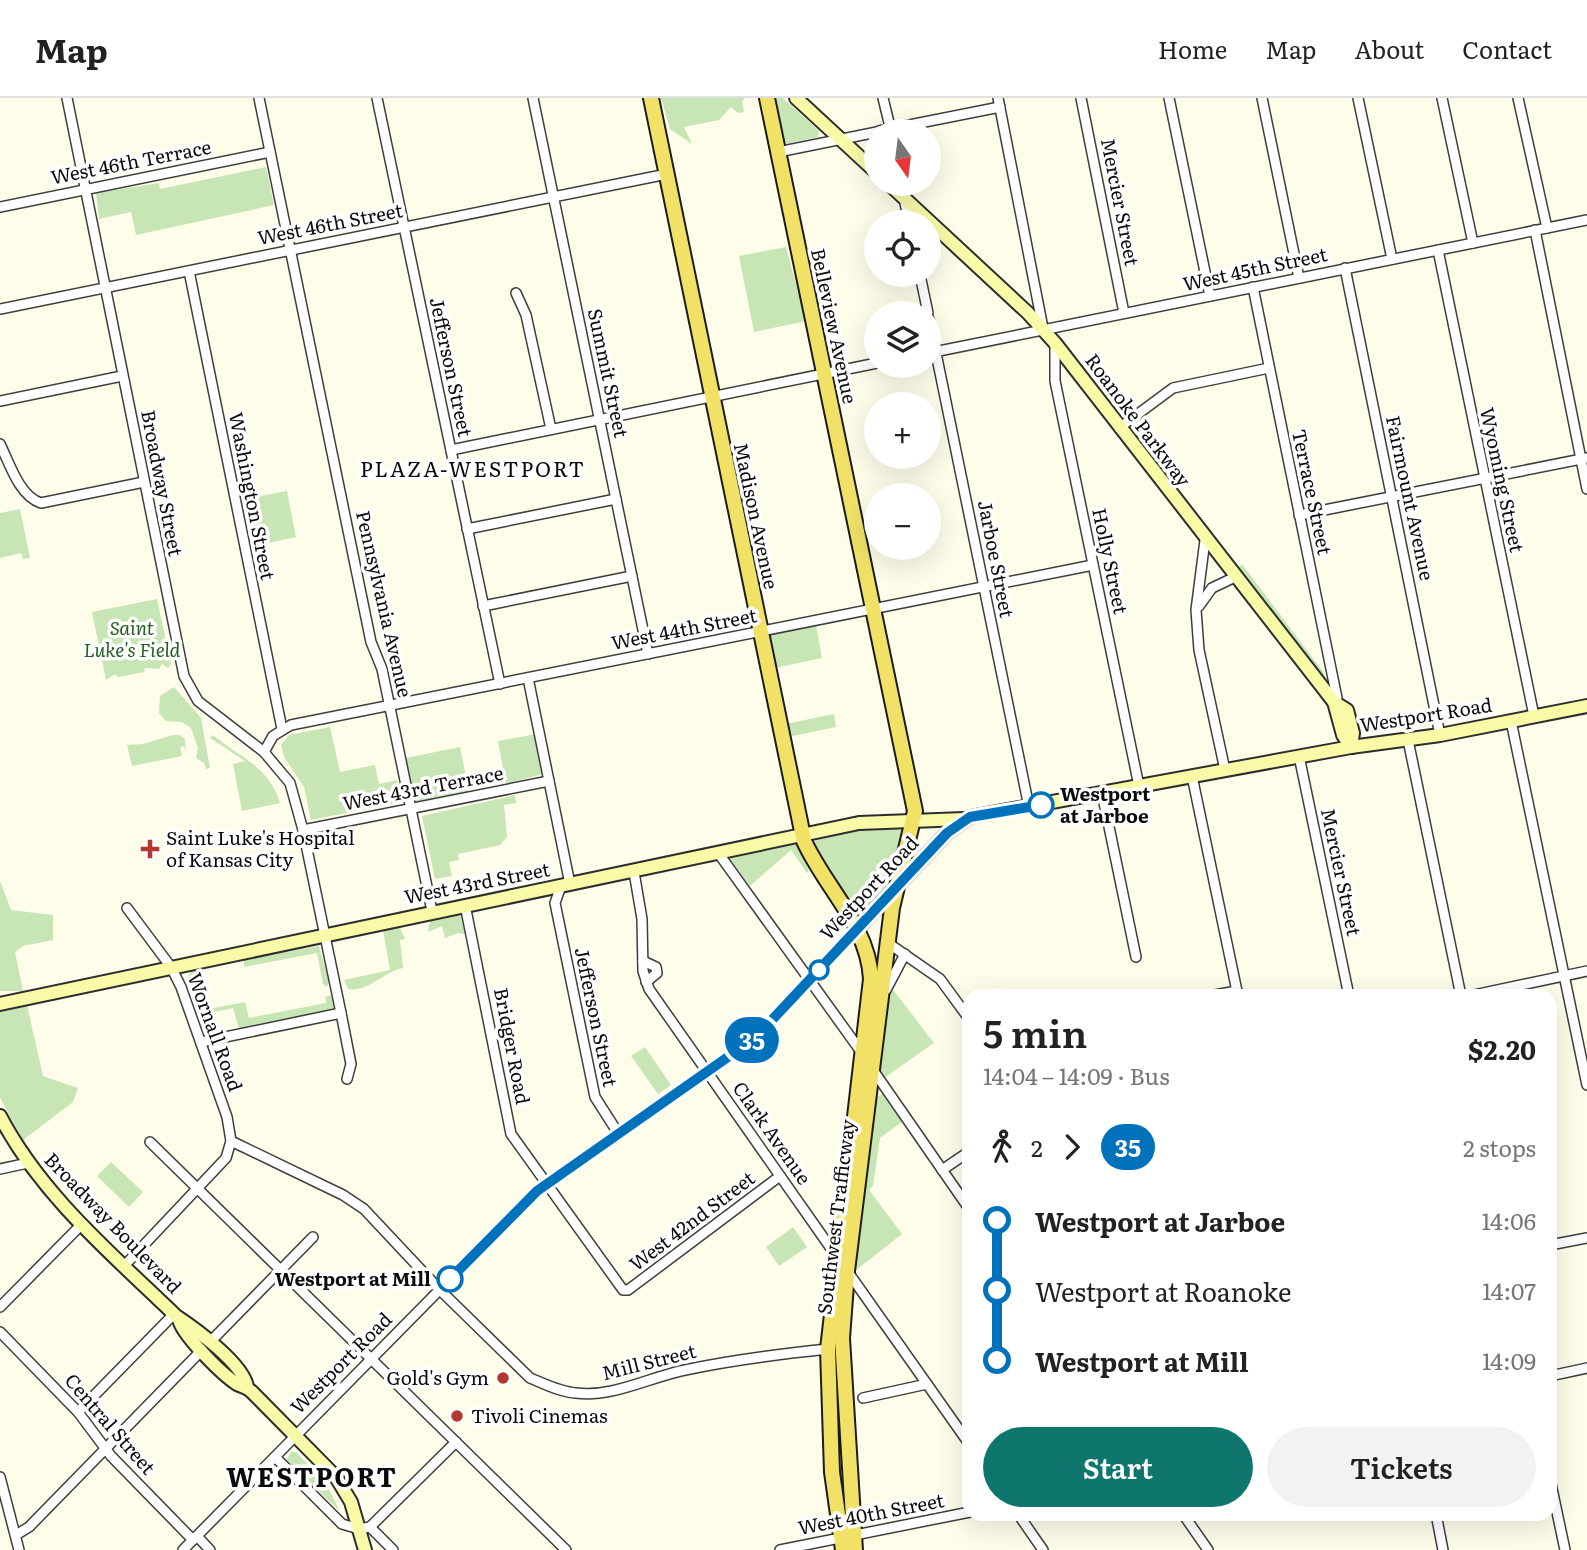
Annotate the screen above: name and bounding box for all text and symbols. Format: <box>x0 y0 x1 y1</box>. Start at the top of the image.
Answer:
text: Map <box>35 24 108 73</box>
text: Home <box>1158 31 1227 66</box>
text: Map <box>1265 31 1316 66</box>
text: About <box>1354 31 1424 66</box>
text: Contact <box>1462 31 1552 66</box>
north arrow <box>864 119 942 196</box>
map controls <box>864 119 941 560</box>
street label: West 46th Terrace <box>48 132 214 190</box>
street label: Mercier Street <box>1095 135 1147 268</box>
street label: West 46th Street <box>255 195 405 251</box>
button: locate <box>864 210 941 287</box>
street label: West 45th Street <box>1180 239 1330 297</box>
street label: Belleview Avenue <box>805 245 865 406</box>
street label: Jefferson Street <box>424 294 481 439</box>
button: layers <box>864 301 941 378</box>
street label: Summit Street <box>582 306 636 440</box>
street label: Roanoke Parkway <box>1079 347 1198 492</box>
button: + <box>864 392 941 469</box>
street label: Wyoming Street <box>1474 405 1532 555</box>
street label: Broadway Street <box>135 407 191 559</box>
street label: Washington Street <box>223 409 283 582</box>
street label: Fairmount Avenue <box>1380 413 1442 583</box>
street label: Terrace Street <box>1286 426 1340 558</box>
street label: Madison Avenue <box>728 440 786 592</box>
district label: PLAZA-WESTPORT <box>360 452 586 483</box>
button: − <box>864 483 941 560</box>
street label: Jarboe Street <box>972 498 1022 620</box>
street label: Holly Street <box>1086 505 1136 617</box>
street label: Pennsylvania Avenue <box>350 508 420 700</box>
street label: West 44th Street <box>609 600 759 656</box>
park label: Saint Luke's Field <box>83 613 181 663</box>
street label: Westport Road <box>1358 690 1494 738</box>
street label: West 43rd Terrace <box>340 758 506 816</box>
place label: Westport at Jarboe <box>1060 779 1151 829</box>
marker: Westport at Jarboe <box>1028 792 1054 818</box>
street label: Mercier Street <box>1315 805 1369 938</box>
place label: Saint Luke's Hospital of Kansas City <box>166 823 355 873</box>
street label: Westport Road <box>813 829 924 946</box>
marker: Saint Luke's Hospital of Kansas City <box>140 839 160 859</box>
street label: West 43rd Street <box>402 854 552 910</box>
street label: Jefferson Street <box>569 944 626 1089</box>
unlabelled marker <box>809 960 829 980</box>
street label: Wornall Road <box>182 968 250 1095</box>
street label: Bridger Road <box>488 985 538 1107</box>
text: 5 min <box>983 1003 1087 1060</box>
line badge: 35 <box>720 1017 784 1063</box>
text: 35 <box>739 1022 765 1057</box>
text: $2.20 <box>1468 1029 1536 1068</box>
text: 14:04 – 14:09 · Bus <box>983 1058 1170 1092</box>
street label: Clark Avenue <box>727 1075 819 1190</box>
street label: Southwest Trafficway <box>809 1118 861 1316</box>
icon: walk <box>983 1128 1021 1166</box>
icon: forward <box>1053 1128 1091 1166</box>
text: 35 <box>1115 1129 1141 1164</box>
text: 2 <box>1031 1130 1043 1164</box>
text: 2 stops <box>1463 1130 1536 1164</box>
street label: Broadway Boulevard <box>39 1145 189 1299</box>
street label: West 42nd Street <box>623 1163 760 1277</box>
text: Westport at Jarboe <box>1035 1201 1285 1240</box>
text: 14:06 <box>1482 1203 1536 1237</box>
place label: Westport at Mill <box>275 1264 431 1292</box>
marker: Westport at Mill <box>437 1266 463 1292</box>
text: Westport at Roanoke <box>1035 1271 1292 1310</box>
text: 14:07 <box>1482 1273 1536 1307</box>
street label: Westport Road <box>283 1305 398 1419</box>
street label: Mill Street <box>599 1336 699 1386</box>
text: Westport at Mill <box>1035 1341 1249 1380</box>
text: 14:09 <box>1482 1343 1536 1377</box>
place label: Gold's Gym <box>386 1363 489 1391</box>
street label: Central Street <box>59 1367 163 1480</box>
marker: Gold's Gym <box>495 1370 511 1386</box>
place label: Tivoli Cinemas <box>471 1401 608 1429</box>
marker: Tivoli Cinemas <box>449 1408 465 1424</box>
button: Start <box>983 1427 1253 1507</box>
button: Tickets <box>1267 1427 1536 1507</box>
district label: WESTPORT <box>226 1456 398 1495</box>
street label: West 40th Street <box>795 1485 947 1541</box>

